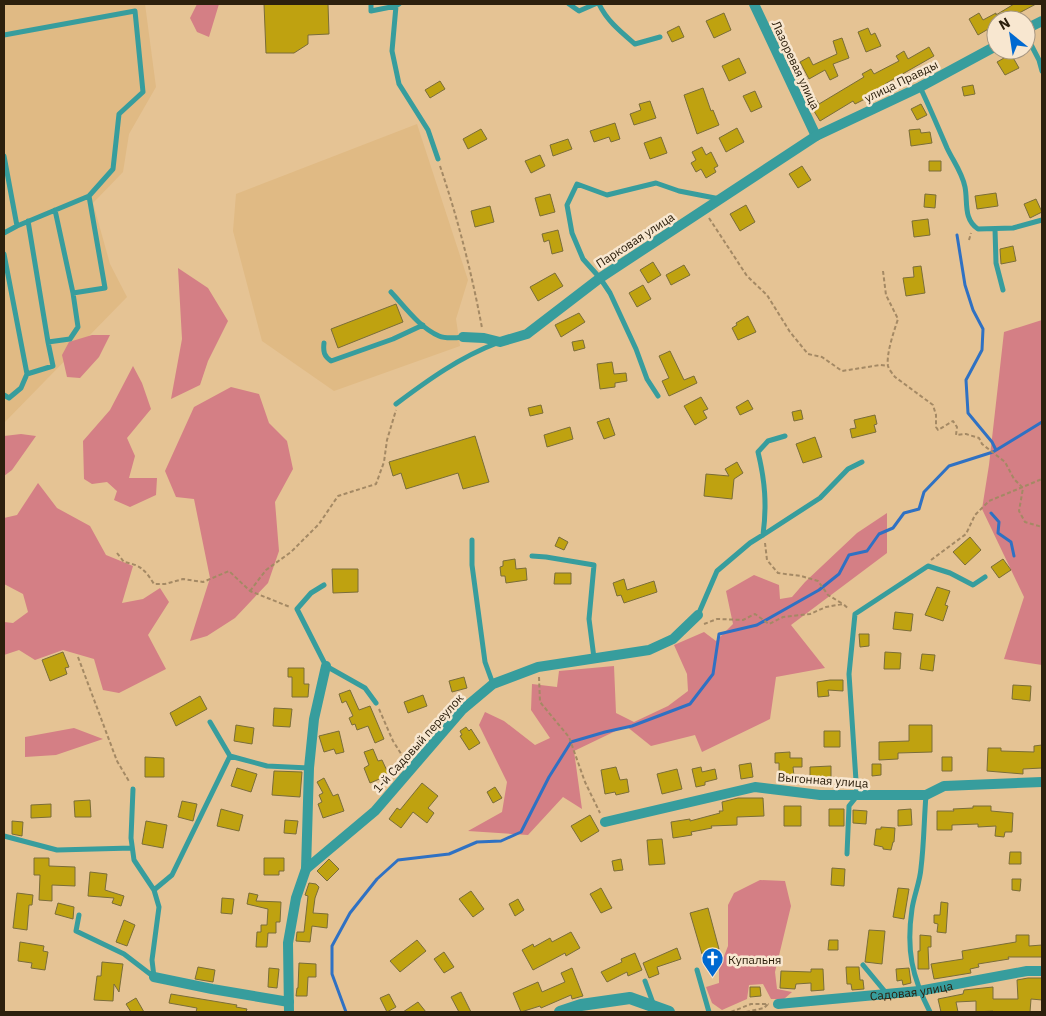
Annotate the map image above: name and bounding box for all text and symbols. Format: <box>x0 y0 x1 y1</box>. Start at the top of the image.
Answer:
north arrow <box>986 10 1036 60</box>
text: N <box>996 13 1013 34</box>
street label: Лазоревая улица <box>769 18 823 112</box>
street label: улица Правды <box>862 57 940 105</box>
street label: Парковая улица <box>593 209 677 271</box>
street label: 1-й Садовый переулок <box>370 690 467 796</box>
street label: Выгонная улица <box>777 769 870 791</box>
church icon: Купальня <box>700 947 724 978</box>
place label: Купальня <box>728 952 782 967</box>
street label: Садовая улица <box>869 977 955 1003</box>

